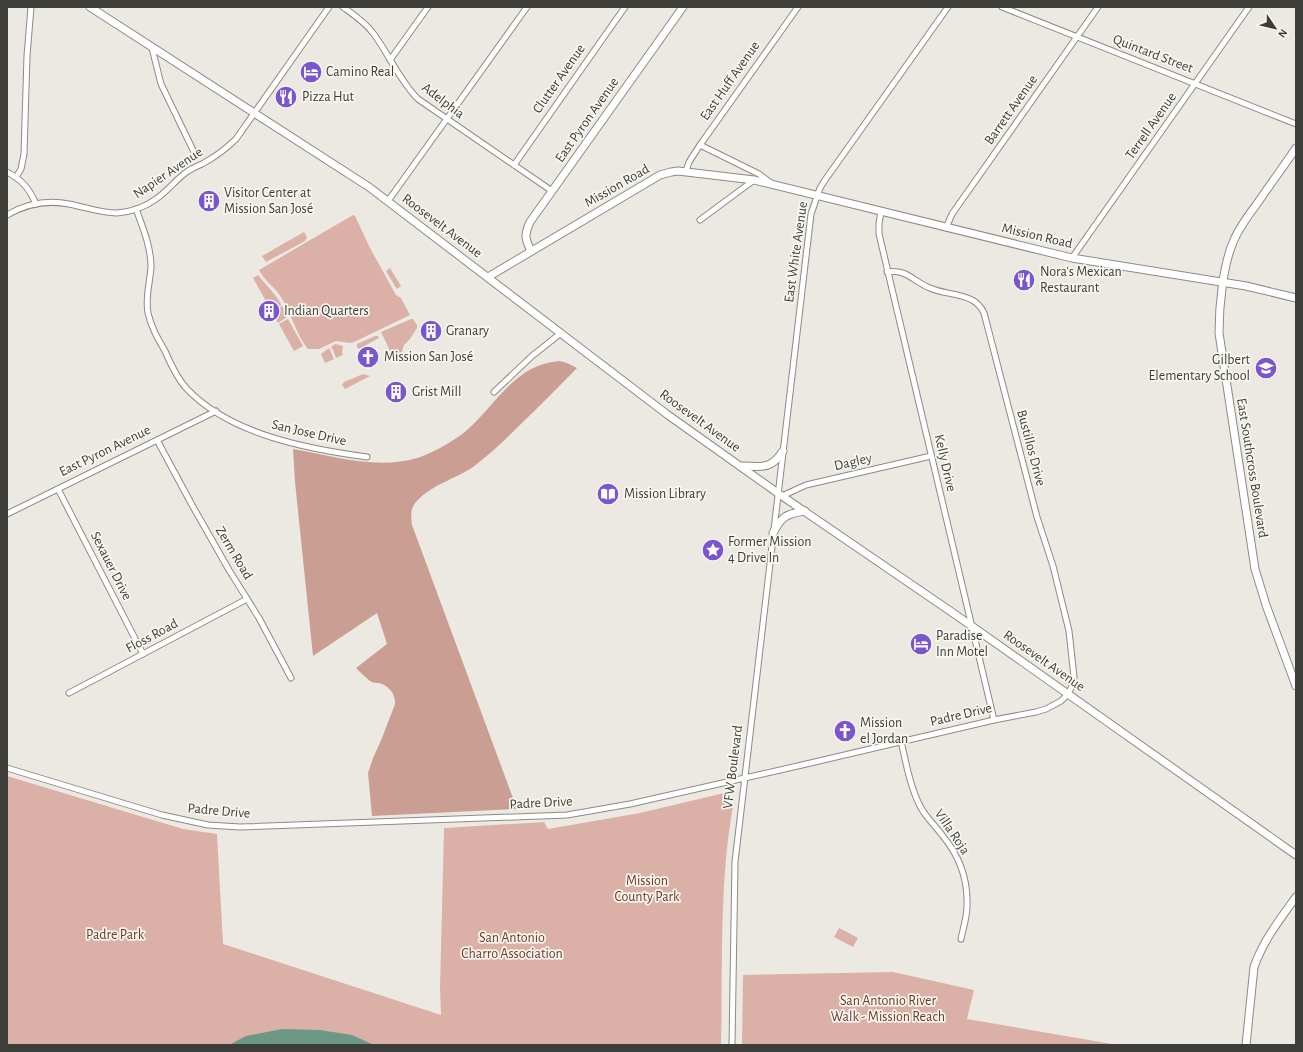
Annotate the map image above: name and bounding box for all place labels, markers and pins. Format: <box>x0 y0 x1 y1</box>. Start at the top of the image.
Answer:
hotel icon: Camino Real <box>298 59 324 85</box>
place label: Camino Real <box>326 65 394 79</box>
restaurant icon: Pizza Hut <box>273 84 299 110</box>
place label: Pizza Hut <box>302 90 355 104</box>
place label: Visitor Center at Mission San José <box>224 186 313 216</box>
building icon: Visitor Center at Mission San José <box>196 188 222 214</box>
place label: Nora's Mexican Restaurant <box>1040 265 1122 295</box>
restaurant icon: Nora's Mexican Restaurant <box>1011 267 1037 293</box>
building icon: Indian Quarters <box>256 298 282 324</box>
place label: Indian Quarters <box>284 304 369 318</box>
building icon: Granary <box>418 318 444 344</box>
place label: Granary <box>446 324 489 338</box>
church icon: Mission San José <box>355 344 381 370</box>
place label: Mission San José <box>384 350 473 364</box>
place label: Gilbert Elementary School <box>1149 353 1251 383</box>
school or university icon: Gilbert Elementary School <box>1253 355 1279 381</box>
building icon: Grist Mill <box>383 379 409 405</box>
place label: Grist Mill <box>412 385 461 399</box>
library icon: Mission Library <box>595 481 621 507</box>
place label: Mission Library <box>624 487 706 501</box>
place label: Former Mission 4 Drive In <box>728 535 811 565</box>
place icon: Former Mission 4 Drive In <box>700 537 726 563</box>
place label: Paradise Inn Motel <box>936 629 988 659</box>
hotel icon: Paradise Inn Motel <box>908 631 934 657</box>
place label: Mission el Jordan <box>860 716 908 746</box>
church icon: Mission el Jordan <box>832 718 858 744</box>

